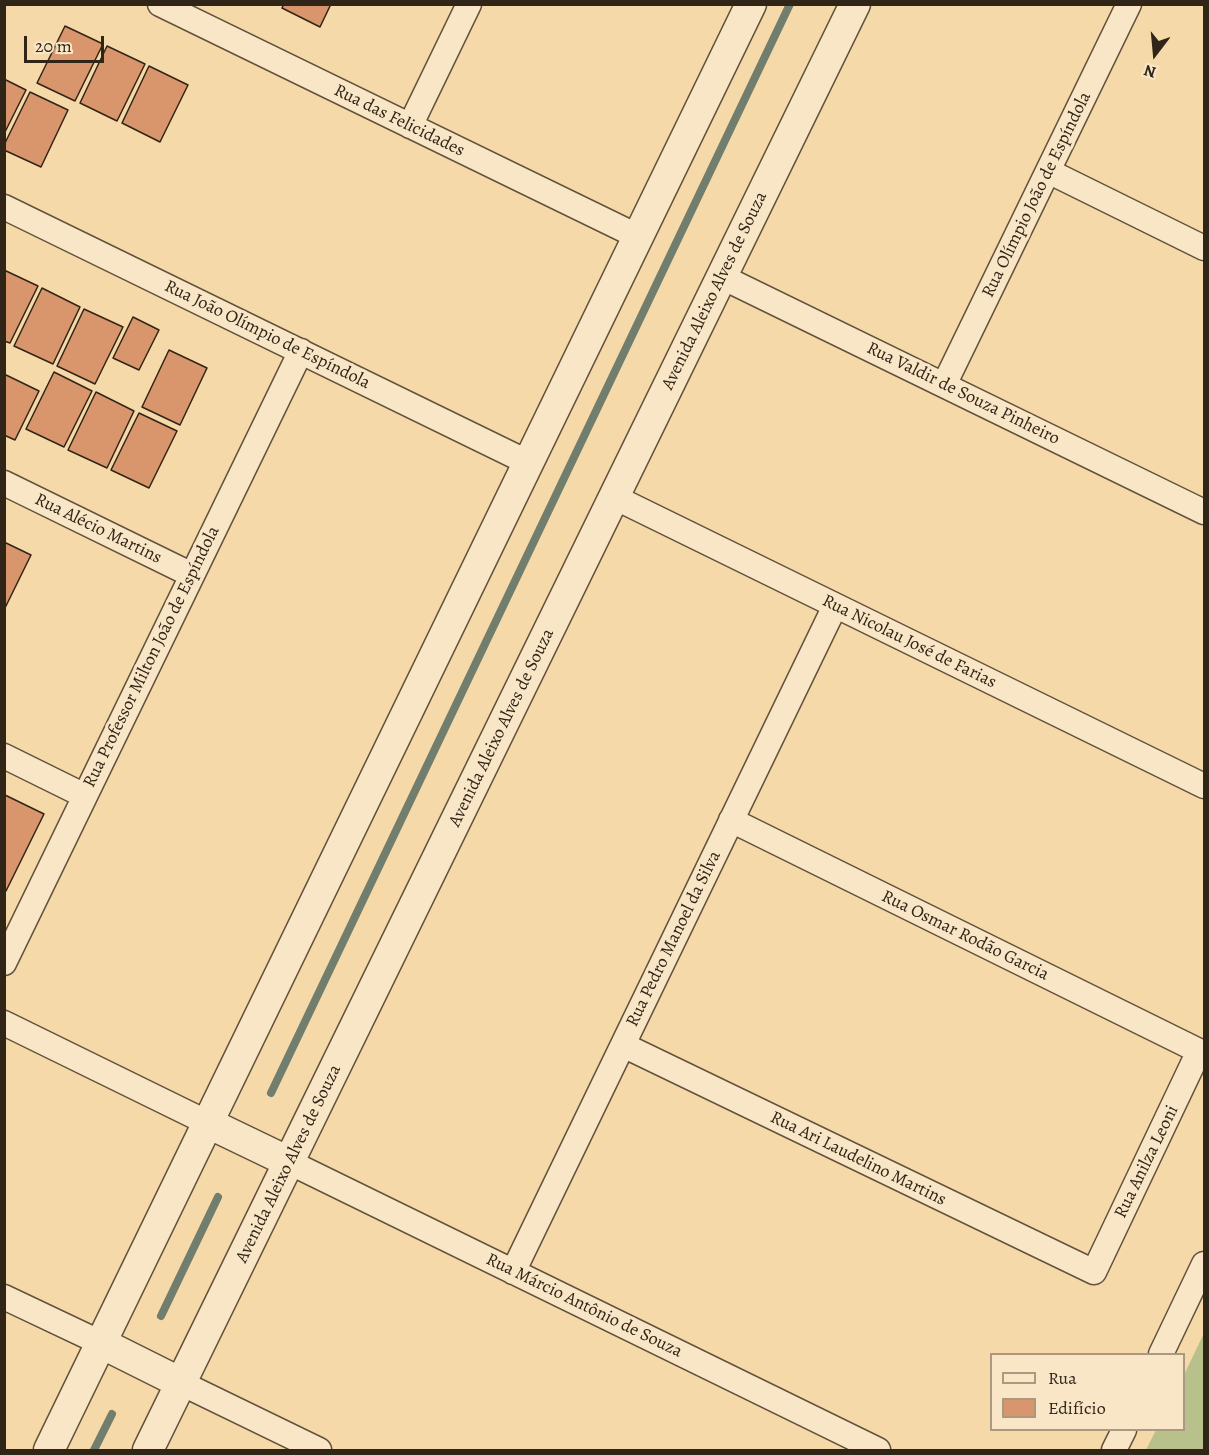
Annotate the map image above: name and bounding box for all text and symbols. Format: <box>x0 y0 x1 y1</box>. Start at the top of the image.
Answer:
scale bar <box>27 24 106 62</box>
north arrow <box>1125 24 1185 84</box>
text: 20 m <box>35 34 72 58</box>
text: N <box>1141 59 1159 83</box>
street label: Rua das Felicidades <box>330 80 468 162</box>
street label: Rua Olímpio João de Espíndola <box>978 89 1096 301</box>
street label: Avenida Aleixo Alves de Souza <box>658 188 772 394</box>
street label: Rua João Olímpio de Espíndola <box>161 276 373 394</box>
street label: Rua Valdir de Souza Pinheiro <box>863 338 1063 450</box>
street label: Rua Alécio Martins <box>31 489 165 569</box>
street label: Rua Professor Milton João de Espíndola <box>79 523 225 791</box>
street label: Rua Nicolau José de Farias <box>818 590 1000 694</box>
street label: Avenida Aleixo Alves de Souza <box>445 625 559 831</box>
street label: Rua Pedro Manoel da Silva <box>622 847 726 1031</box>
street label: Rua Osmar Rodão Garcia <box>878 886 1052 986</box>
street label: Avenida Aleixo Alves de Souza <box>232 1061 346 1267</box>
street label: Rua Anilza Leoni <box>1110 1102 1184 1222</box>
street label: Rua Ari Laudelino Martins <box>766 1107 950 1211</box>
street label: Rua Márcio Antônio de Souza <box>482 1249 686 1363</box>
legend <box>990 1353 1185 1431</box>
text: Rua <box>1048 1366 1077 1390</box>
text: Edifício <box>1048 1396 1106 1420</box>

